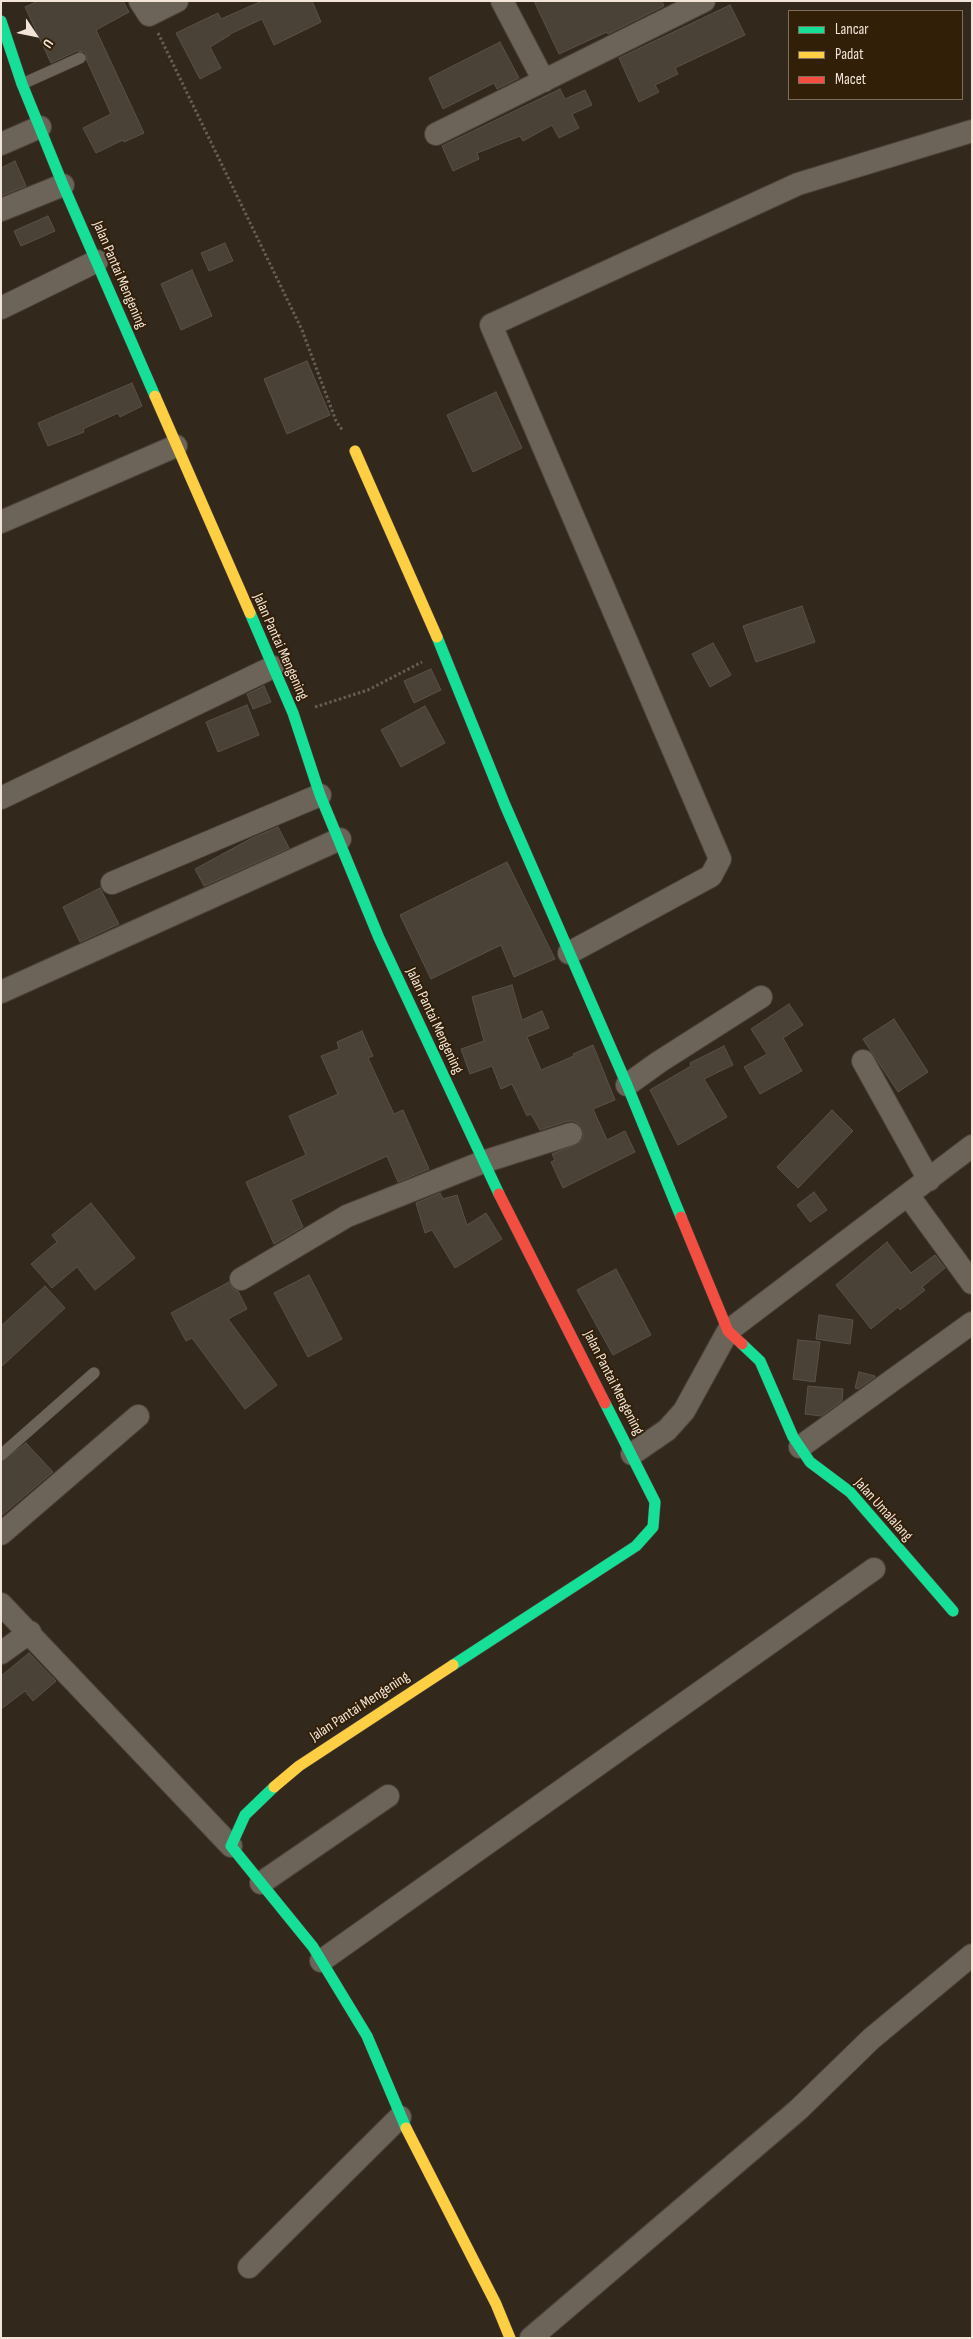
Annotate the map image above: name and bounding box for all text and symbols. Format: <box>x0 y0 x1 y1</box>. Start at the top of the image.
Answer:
north arrow <box>10 10 60 60</box>
legend <box>788 10 963 100</box>
text: Lancar <box>835 20 869 39</box>
text: U <box>39 36 57 51</box>
text: Padat <box>835 45 864 64</box>
text: Macet <box>835 70 866 89</box>
street label: Jalan Pantai Mengening <box>88 219 150 331</box>
street label: Jalan Pantai Mengening <box>248 591 312 703</box>
street label: Jalan Pantai Mengening <box>402 965 466 1077</box>
street label: Jalan Pantai Mengening <box>579 1328 647 1438</box>
street label: Jalan Umalalang <box>850 1475 916 1545</box>
street label: Jalan Pantai Mengening <box>307 1668 413 1746</box>

